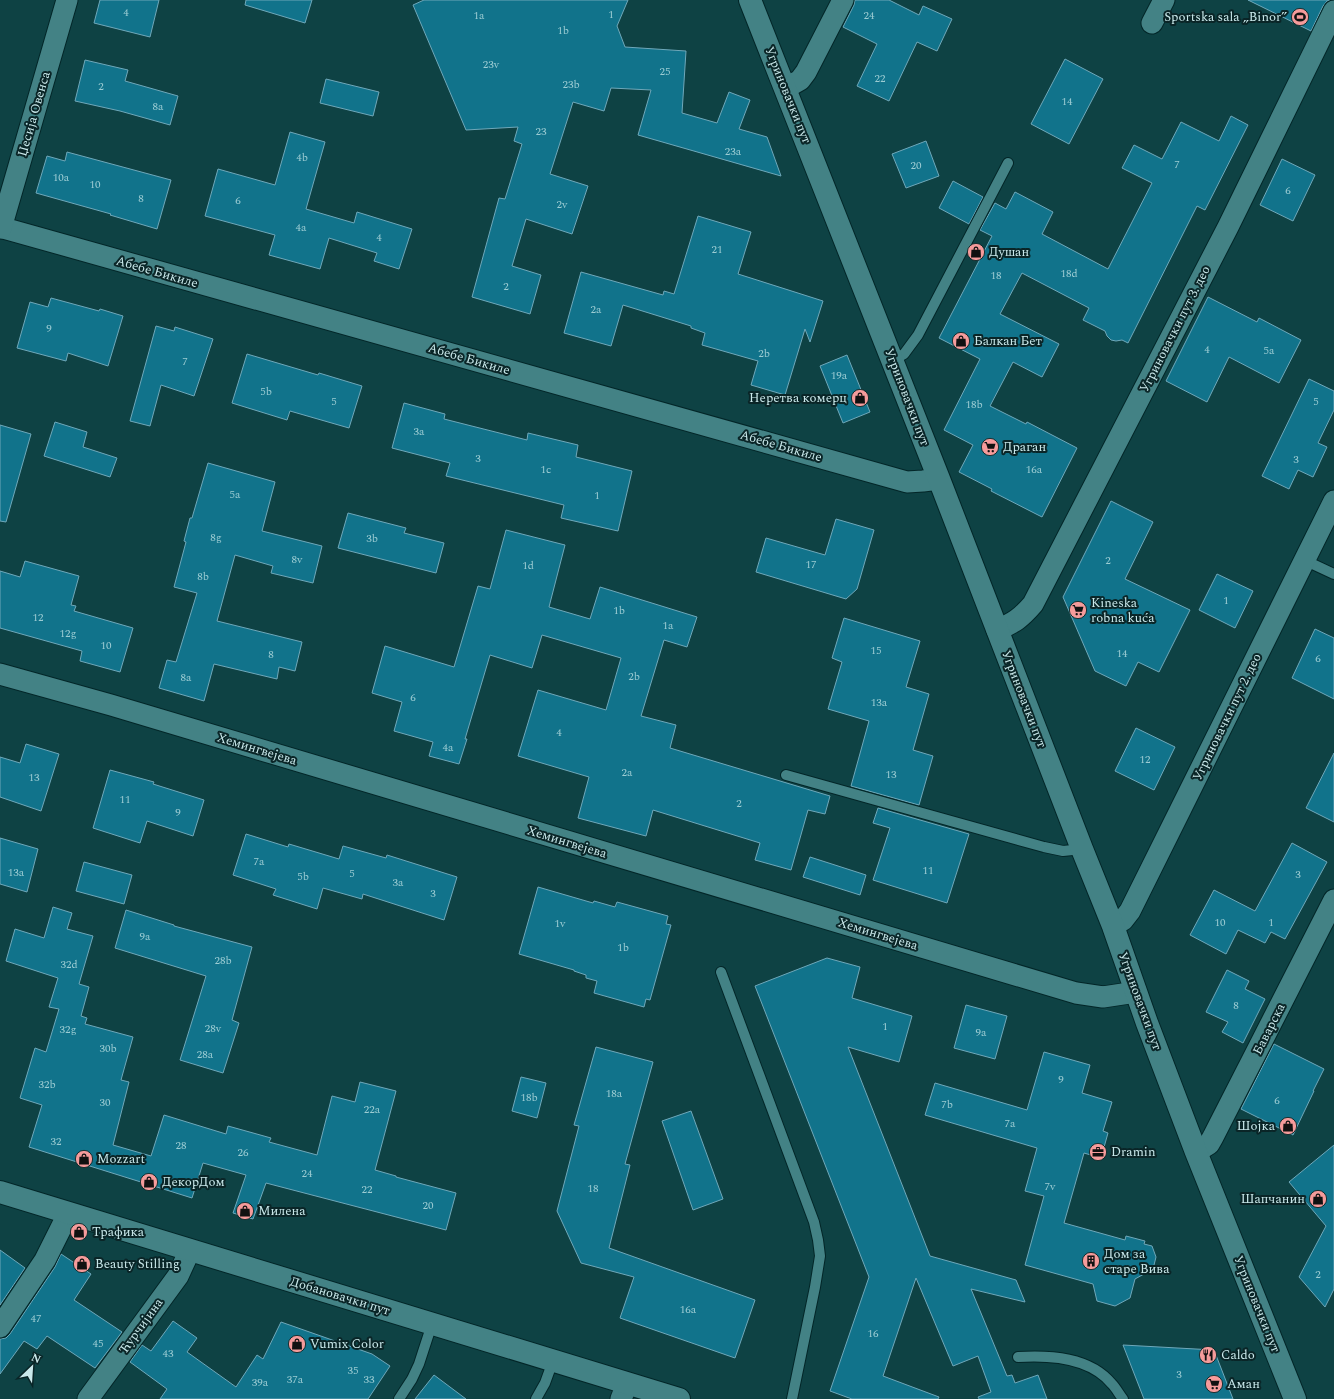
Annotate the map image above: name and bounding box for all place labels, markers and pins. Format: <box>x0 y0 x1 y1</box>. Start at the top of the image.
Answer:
place label: Sportska sala „Binor” <box>1164 7 1287 27</box>
sports icon: Sportska sala „Binor” <box>1290 7 1310 27</box>
shop icon: Душан <box>966 242 986 262</box>
place label: Душан <box>989 242 1029 262</box>
shop icon: Балкан Бет <box>951 331 971 351</box>
place label: Балкан Бет <box>974 331 1042 351</box>
place label: Неретва комерц <box>749 388 847 408</box>
shop icon: Неретва комерц <box>850 388 870 408</box>
supermarket icon: Драган <box>980 437 1000 457</box>
place label: Драган <box>1003 437 1046 457</box>
place label: Kineska robna kuća <box>1091 593 1155 628</box>
supermarket icon: Kineska robna kuća <box>1068 600 1088 620</box>
place label: Шојка <box>1237 1116 1276 1136</box>
shop icon: Шојка <box>1278 1116 1298 1136</box>
office icon: Dramin <box>1088 1142 1108 1162</box>
place label: Dramin <box>1111 1142 1156 1162</box>
shop icon: Mozzart <box>74 1149 94 1169</box>
place label: Mozzart <box>97 1149 145 1169</box>
shop icon: ДекорДом <box>139 1172 159 1192</box>
place label: ДекорДом <box>162 1172 225 1192</box>
place label: Шапчанин <box>1241 1189 1305 1209</box>
shop icon: Шапчанин <box>1308 1189 1328 1209</box>
shop icon: Милена <box>235 1201 255 1221</box>
place label: Милена <box>258 1201 306 1221</box>
shop icon: Трафика <box>69 1222 89 1242</box>
place label: Трафика <box>92 1222 145 1242</box>
place label: Дом за старе Вива <box>1104 1244 1170 1279</box>
building icon: Дом за старе Вива <box>1081 1251 1101 1271</box>
shop icon: Beauty Stilling <box>72 1254 92 1274</box>
place label: Beauty Stilling <box>95 1254 180 1274</box>
shop icon: Vumix Color <box>287 1334 307 1354</box>
place label: Vumix Color <box>310 1334 384 1354</box>
restaurant icon: Caldo <box>1198 1345 1218 1365</box>
place label: Caldo <box>1221 1345 1255 1365</box>
supermarket icon: Аман <box>1204 1374 1224 1394</box>
place label: Аман <box>1227 1374 1260 1394</box>

